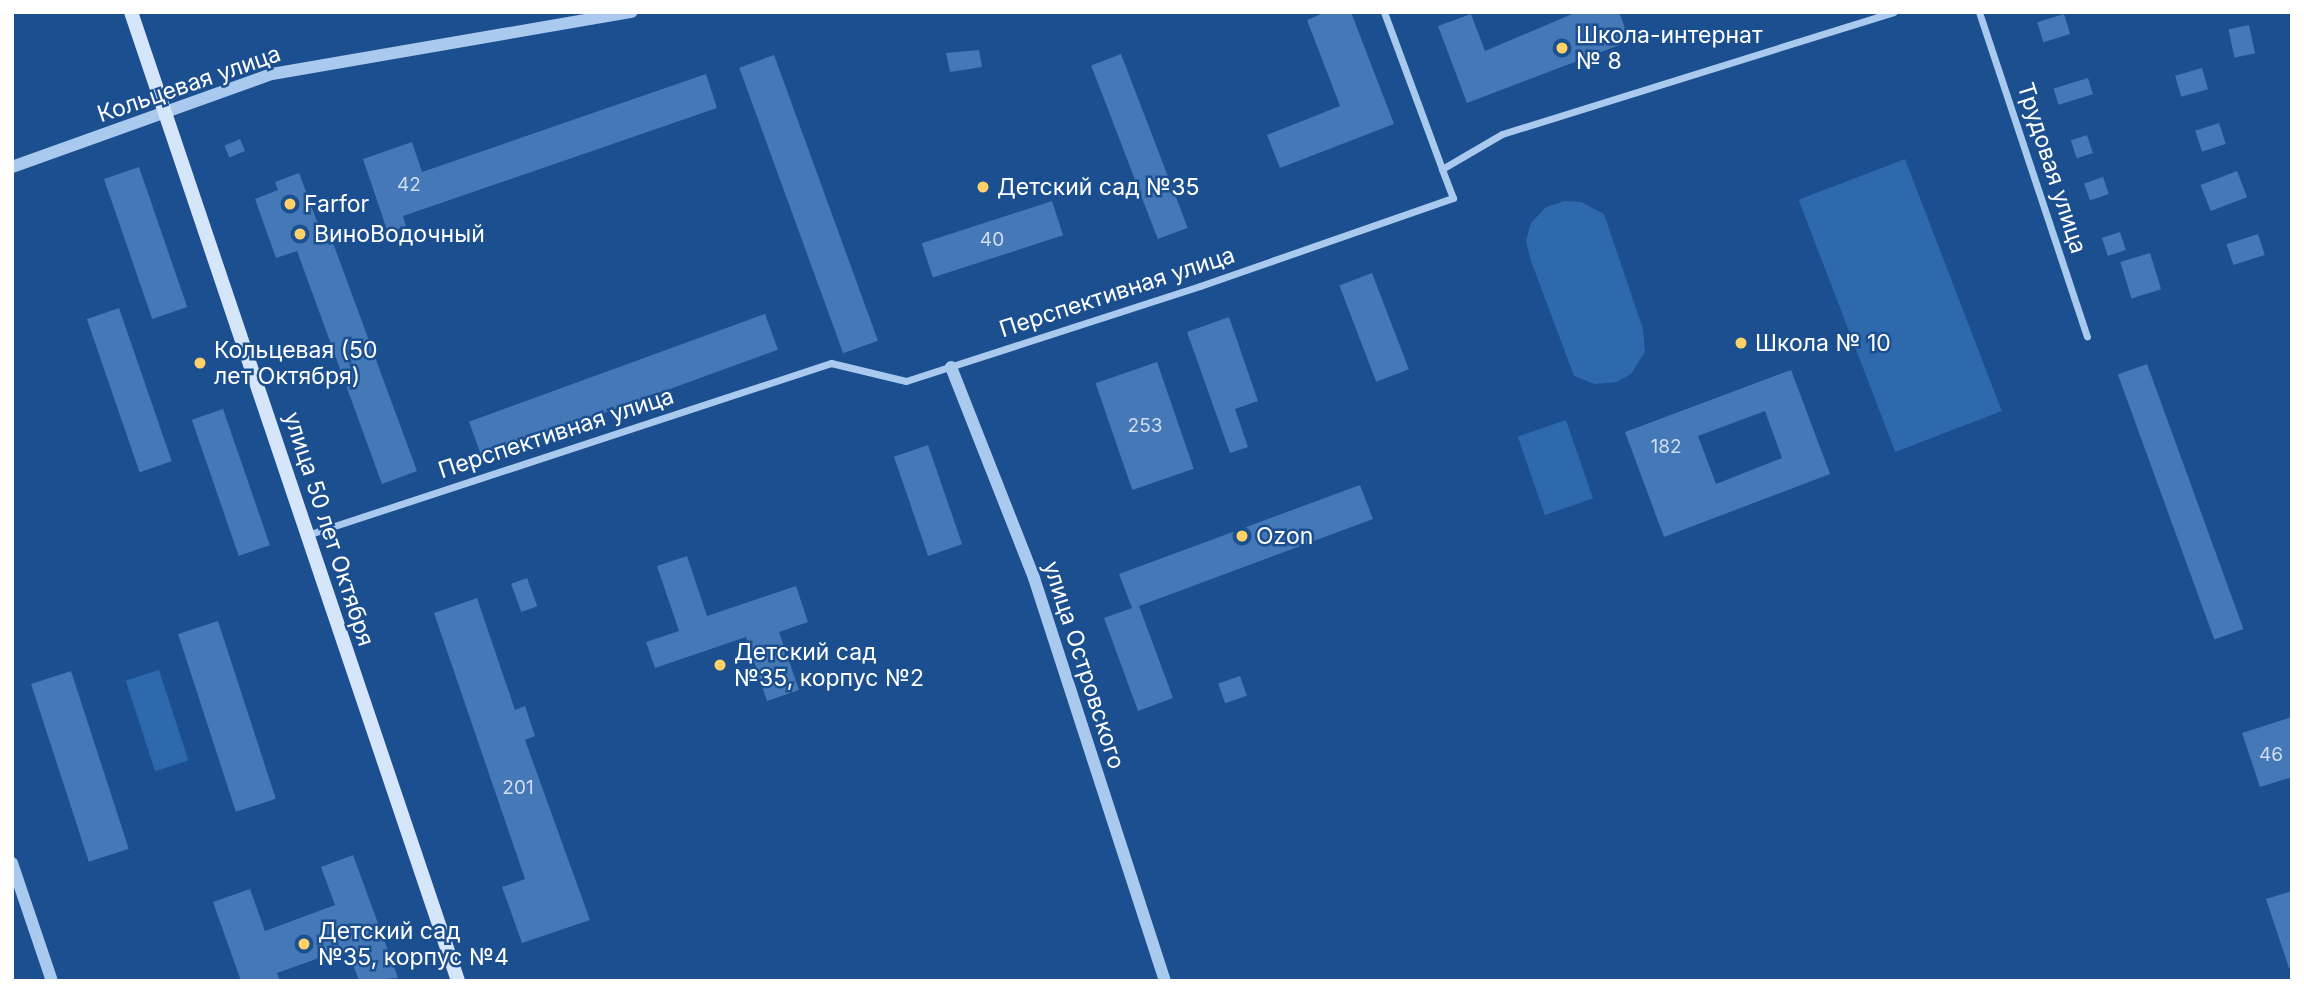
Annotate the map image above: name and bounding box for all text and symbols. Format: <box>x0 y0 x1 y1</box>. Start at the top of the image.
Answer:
place label: Школа-интернат № 8 <box>1576 21 1763 75</box>
street label: Кольцевая улица <box>94 40 284 128</box>
marker: Школа-интернат № 8 <box>1554 40 1570 56</box>
street label: Трудовая улица <box>2011 79 2093 257</box>
place label: Детский сад №35 <box>997 173 1199 201</box>
house number: 42 <box>397 174 421 196</box>
marker: Детский сад №35 <box>975 179 991 195</box>
place label: Farfor <box>304 190 369 218</box>
marker: Farfor <box>282 196 298 212</box>
place label: ВиноВодочный <box>314 220 485 248</box>
marker: ВиноВодочный <box>292 226 308 242</box>
house number: 40 <box>980 229 1004 251</box>
street label: Перспективная улица <box>996 241 1238 343</box>
place label: Школа № 10 <box>1755 329 1891 357</box>
marker: Школа № 10 <box>1733 335 1749 351</box>
place label: Кольцевая (50 лет Октября) <box>214 336 378 390</box>
marker: Кольцевая (50 лет Октября) <box>192 355 208 371</box>
street label: Перспективная улица <box>435 382 677 484</box>
street label: улица 50 лет Октября <box>278 408 380 650</box>
house number: 253 <box>1128 415 1162 437</box>
house number: 182 <box>1650 436 1682 458</box>
place label: Ozon <box>1256 522 1313 550</box>
marker: Ozon <box>1234 528 1250 544</box>
street label: улица Островского <box>1037 558 1131 772</box>
place label: Детский сад №35, корпус №2 <box>734 638 925 692</box>
marker: Детский сад №35, корпус №2 <box>712 657 728 673</box>
house number: 46 <box>2259 744 2283 766</box>
house number: 201 <box>502 777 534 799</box>
place label: Детский сад №35, корпус №4 <box>318 917 509 971</box>
marker: Детский сад №35, корпус №4 <box>296 936 312 952</box>

